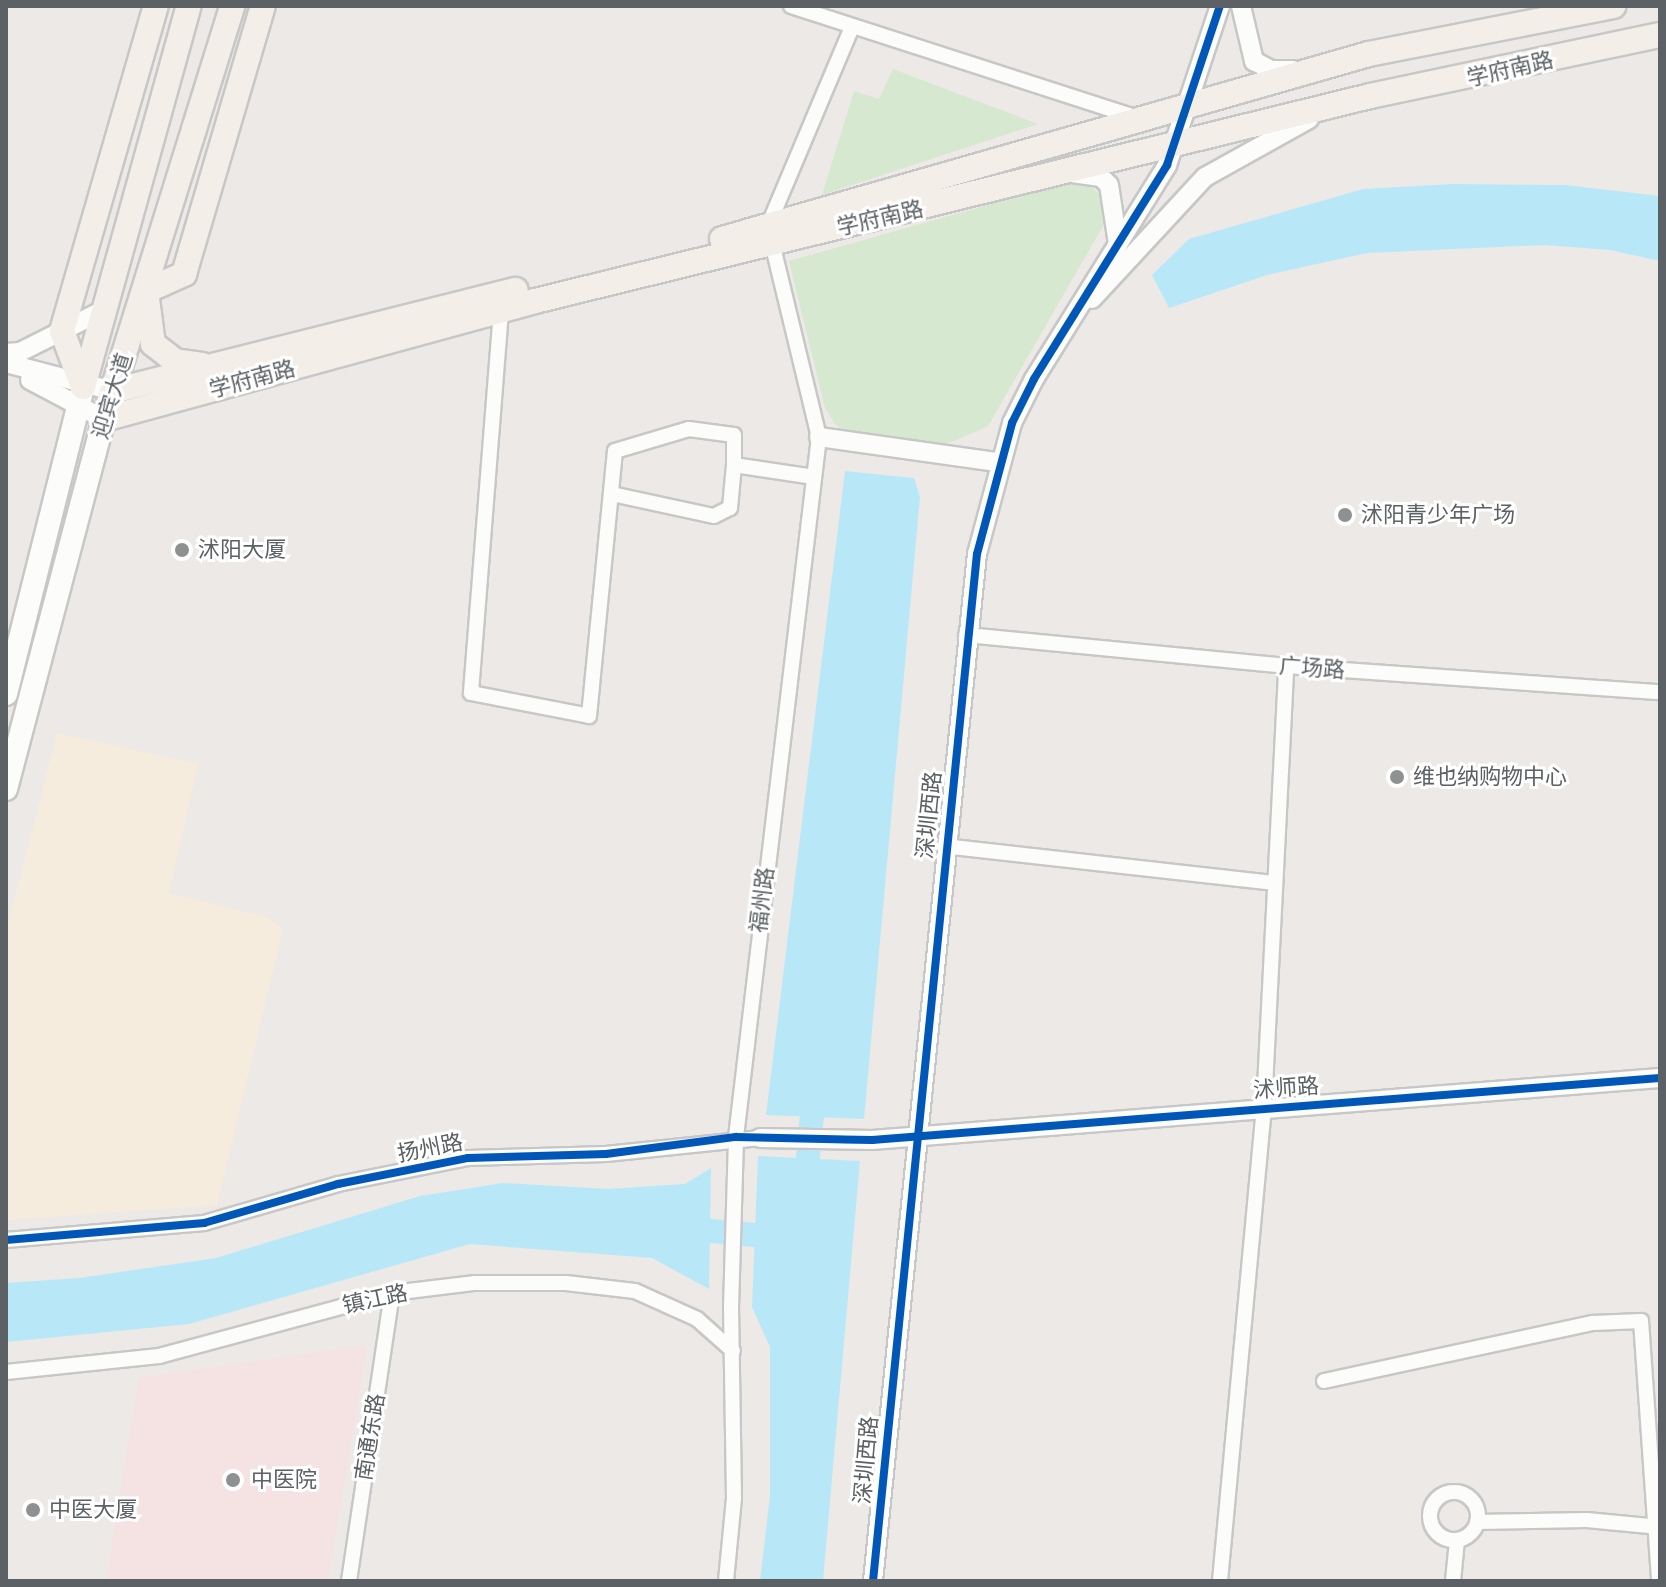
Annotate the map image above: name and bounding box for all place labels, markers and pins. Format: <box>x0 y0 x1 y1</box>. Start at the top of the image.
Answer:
place label: 沭阳青少年广场 <box>1361 502 1515 528</box>
marker: 沭阳青少年广场 <box>1336 506 1354 524</box>
place label: 沭阳大厦 <box>198 537 286 563</box>
marker: 沭阳大厦 <box>173 541 191 559</box>
place label: 维也纳购物中心 <box>1413 764 1567 790</box>
marker: 维也纳购物中心 <box>1388 768 1406 786</box>
place label: 中医院 <box>251 1467 317 1493</box>
marker: 中医院 <box>222 1469 244 1491</box>
place label: 中医大厦 <box>49 1497 137 1523</box>
marker: 中医大厦 <box>24 1501 42 1519</box>

